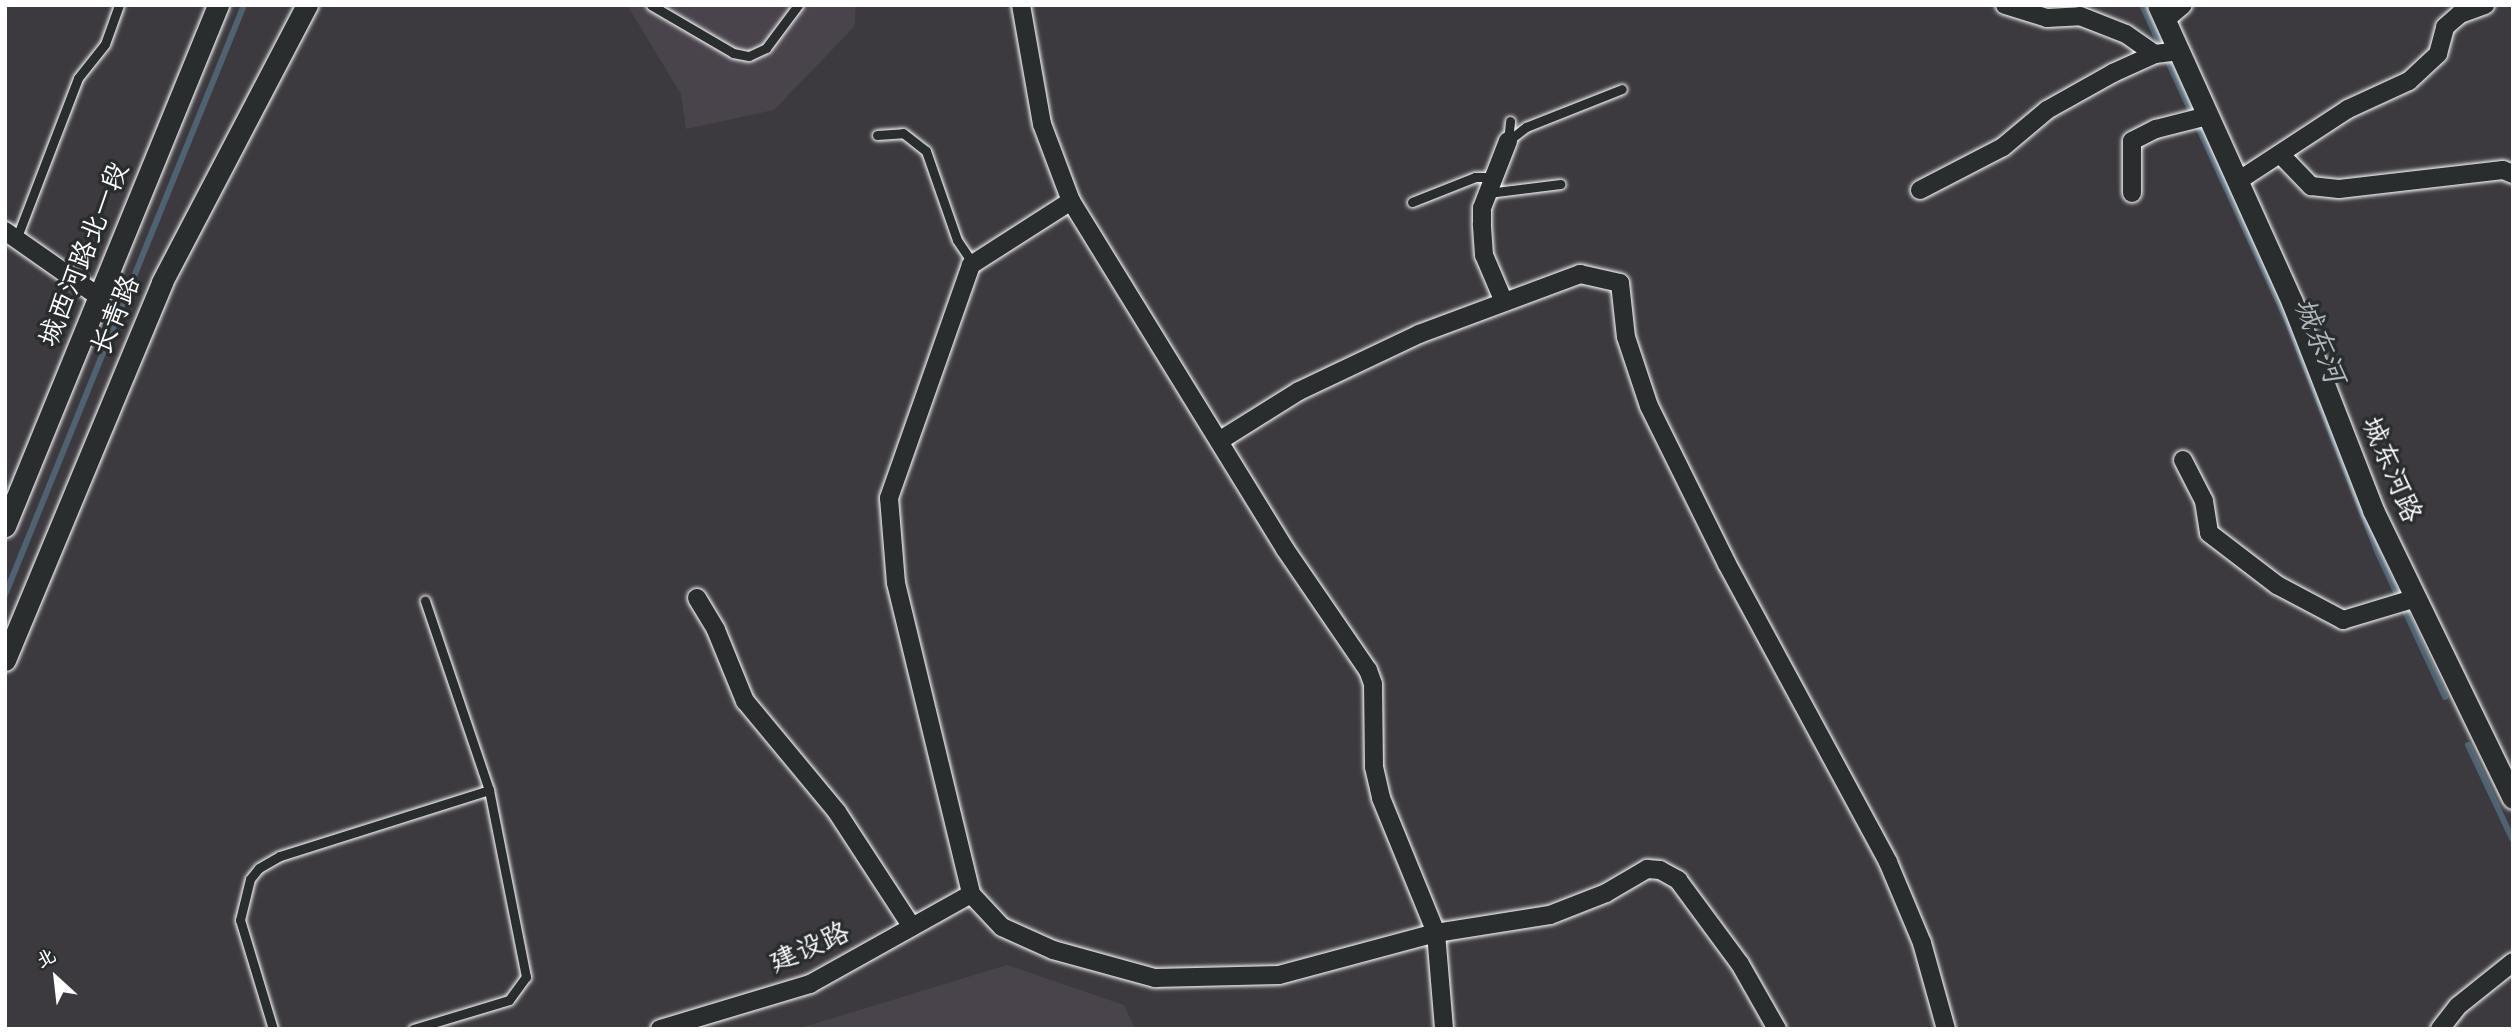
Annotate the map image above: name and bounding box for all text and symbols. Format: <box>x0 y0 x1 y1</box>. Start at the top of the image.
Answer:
street label: 城西河路北一段 <box>33 158 137 352</box>
street label: 长青路 <box>85 271 149 361</box>
water label: 城东河 <box>2284 293 2352 389</box>
street label: 城东河路 <box>2353 412 2427 528</box>
street label: 建设路 <box>765 917 855 981</box>
north arrow <box>21 943 91 1013</box>
text: 北 <box>32 943 60 974</box>

